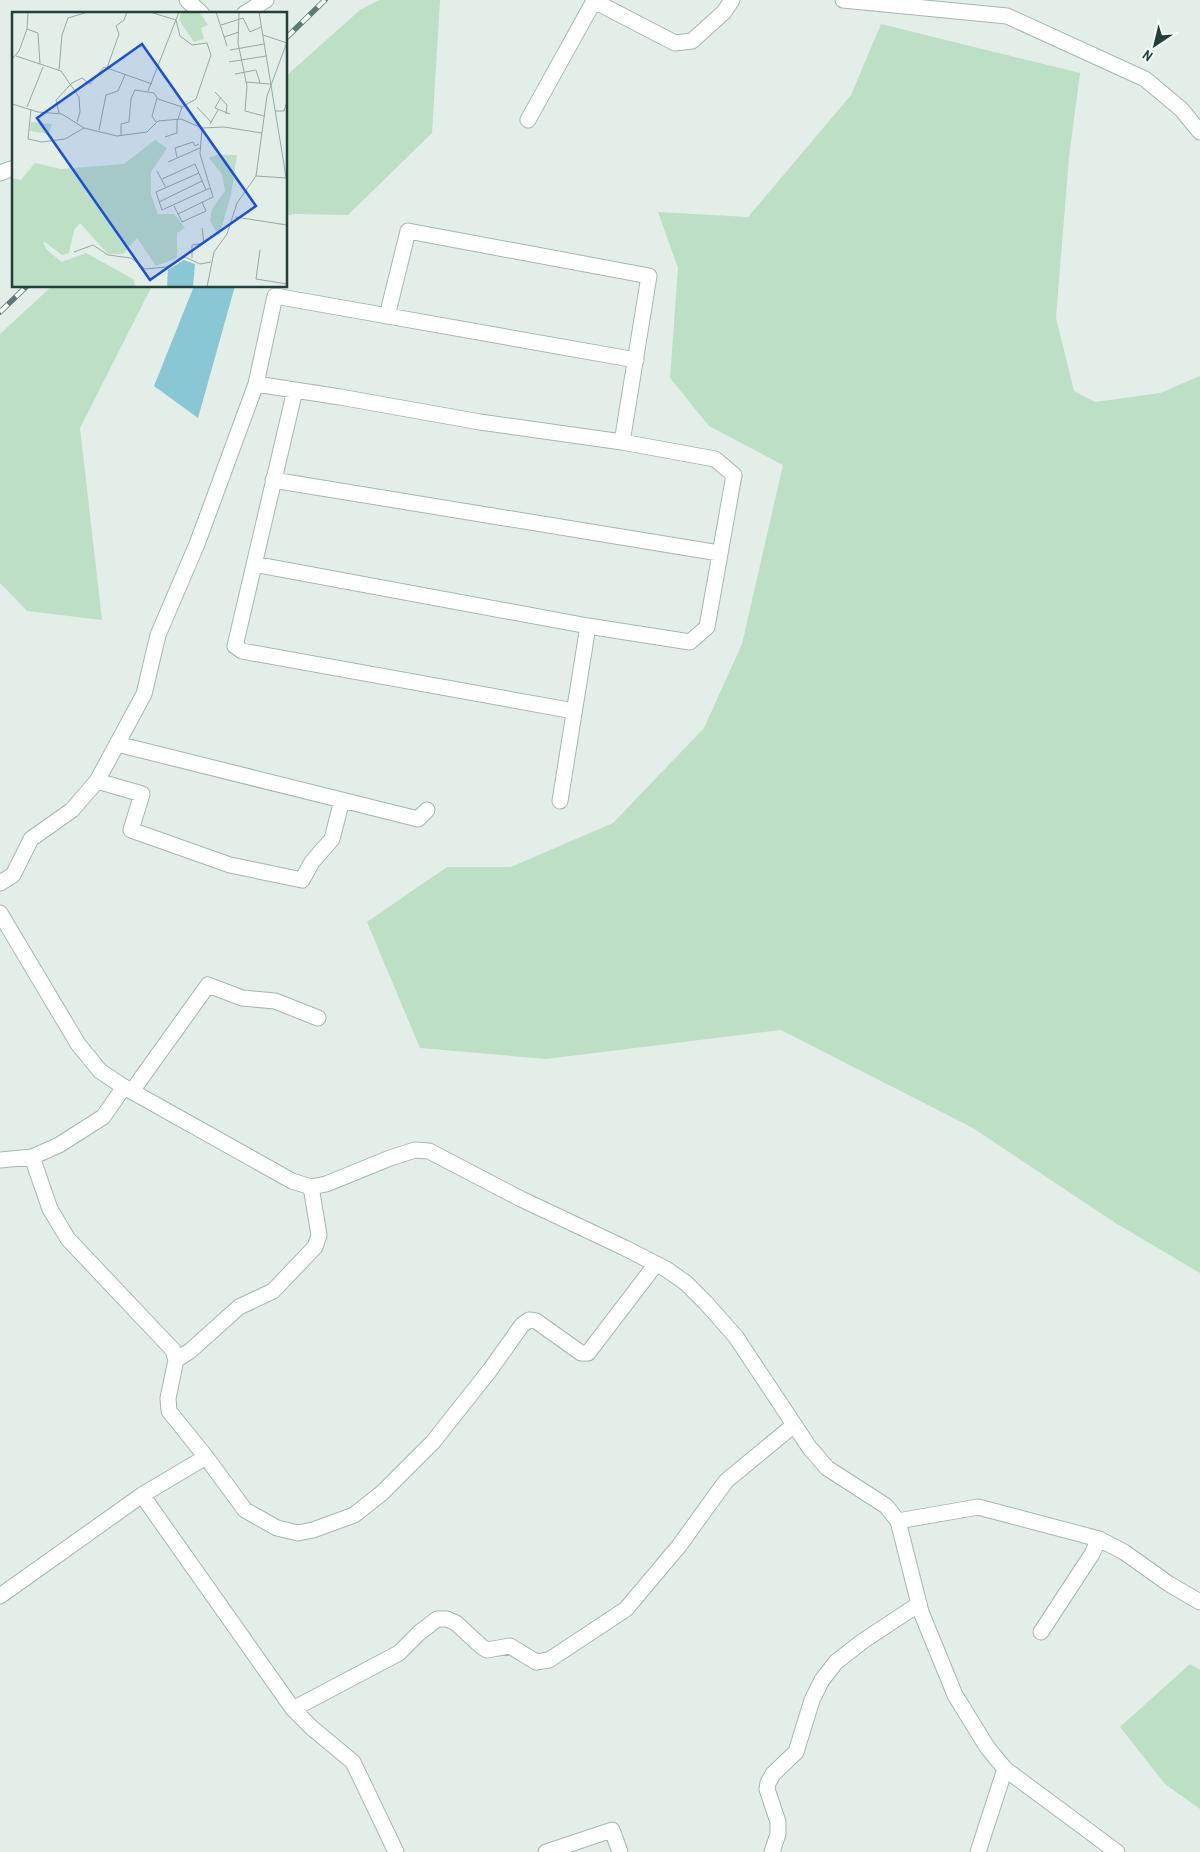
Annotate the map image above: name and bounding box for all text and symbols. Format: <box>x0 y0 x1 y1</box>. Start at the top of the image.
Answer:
inset map <box>12 12 288 288</box>
north arrow <box>1130 20 1180 70</box>
text: N <box>1139 46 1156 65</box>

